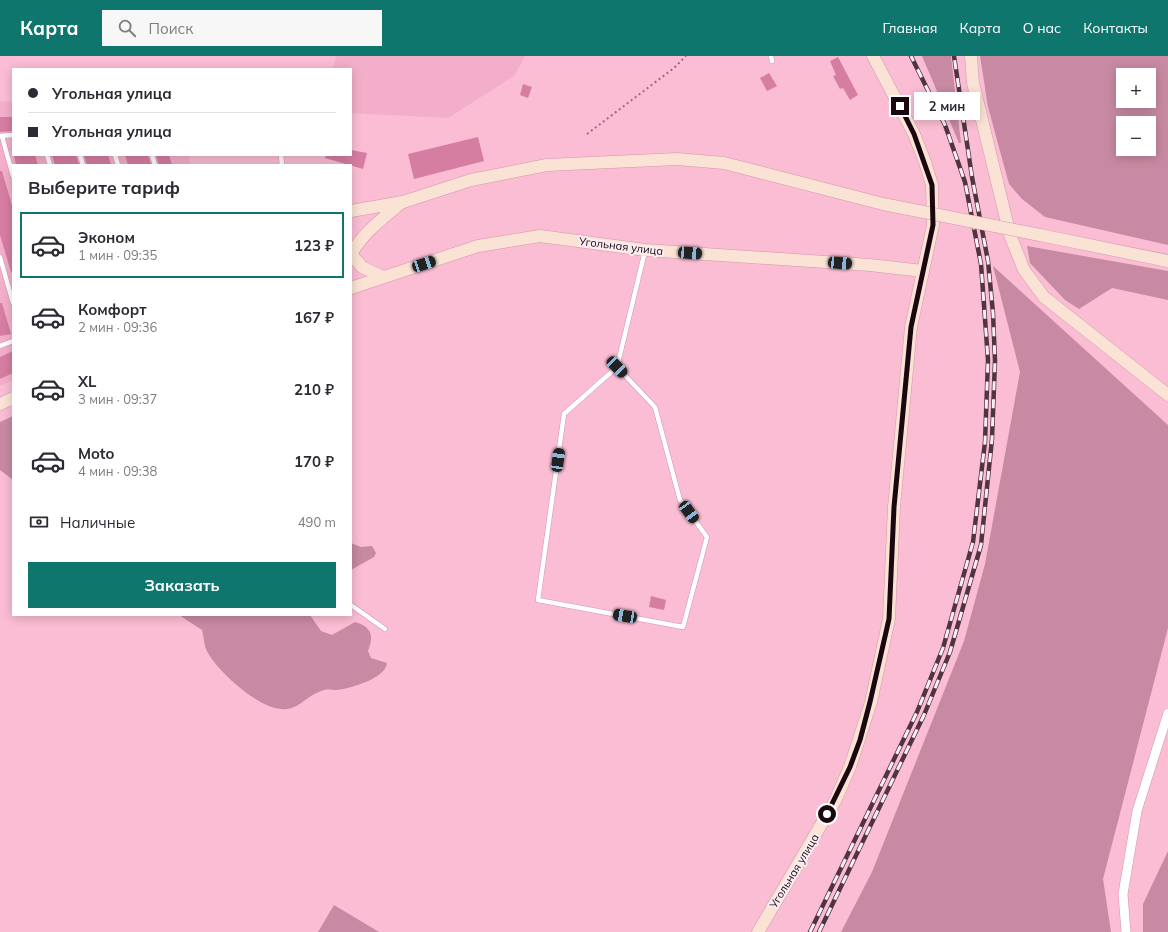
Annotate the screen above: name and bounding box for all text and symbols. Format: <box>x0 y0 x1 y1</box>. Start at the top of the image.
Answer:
search box <box>102 10 382 46</box>
text: Карта <box>20 16 78 40</box>
icon: search <box>116 17 138 39</box>
text: Поиск <box>148 19 193 38</box>
text: Главная <box>883 19 938 37</box>
text: Карта <box>960 19 1001 37</box>
text: О нас <box>1023 19 1061 37</box>
text: Контакты <box>1083 19 1148 37</box>
map controls <box>1116 68 1156 156</box>
button: + <box>1116 68 1156 108</box>
text: Угольная улица <box>52 84 172 103</box>
callout: 2 мин <box>914 92 980 120</box>
route end <box>891 97 909 115</box>
text: 2 мин <box>929 98 965 114</box>
button: − <box>1116 116 1156 156</box>
text: Угольная улица <box>52 122 172 141</box>
text: Выберите тариф <box>28 176 180 199</box>
icon: car <box>30 227 66 263</box>
text: Эконом <box>78 228 135 247</box>
street label: Угольная улица <box>577 234 664 258</box>
text: 123 ₽ <box>294 236 334 255</box>
car <box>678 246 702 260</box>
text: 1 мин · 09:35 <box>78 247 157 263</box>
car <box>411 255 437 273</box>
car <box>828 256 852 270</box>
icon: car <box>30 299 66 335</box>
text: Комфорт <box>78 300 147 319</box>
text: 167 ₽ <box>294 308 334 327</box>
text: 2 мин · 09:36 <box>78 319 157 335</box>
car <box>604 354 630 380</box>
icon: car <box>30 371 66 407</box>
text: XL <box>78 372 96 391</box>
text: 210 ₽ <box>294 380 334 399</box>
text: 3 мин · 09:37 <box>78 391 157 407</box>
icon: car <box>30 443 66 479</box>
text: Moto <box>78 444 114 463</box>
car <box>550 447 566 473</box>
text: 170 ₽ <box>294 452 334 471</box>
text: 4 мин · 09:38 <box>78 463 157 479</box>
car <box>677 499 701 525</box>
icon: cash <box>28 511 50 533</box>
text: Наличные <box>60 513 135 532</box>
text: 490 m <box>298 514 336 530</box>
button: Заказать <box>28 562 336 608</box>
car <box>612 608 638 624</box>
route start <box>818 805 836 823</box>
street label: Угольная улица <box>766 831 822 912</box>

